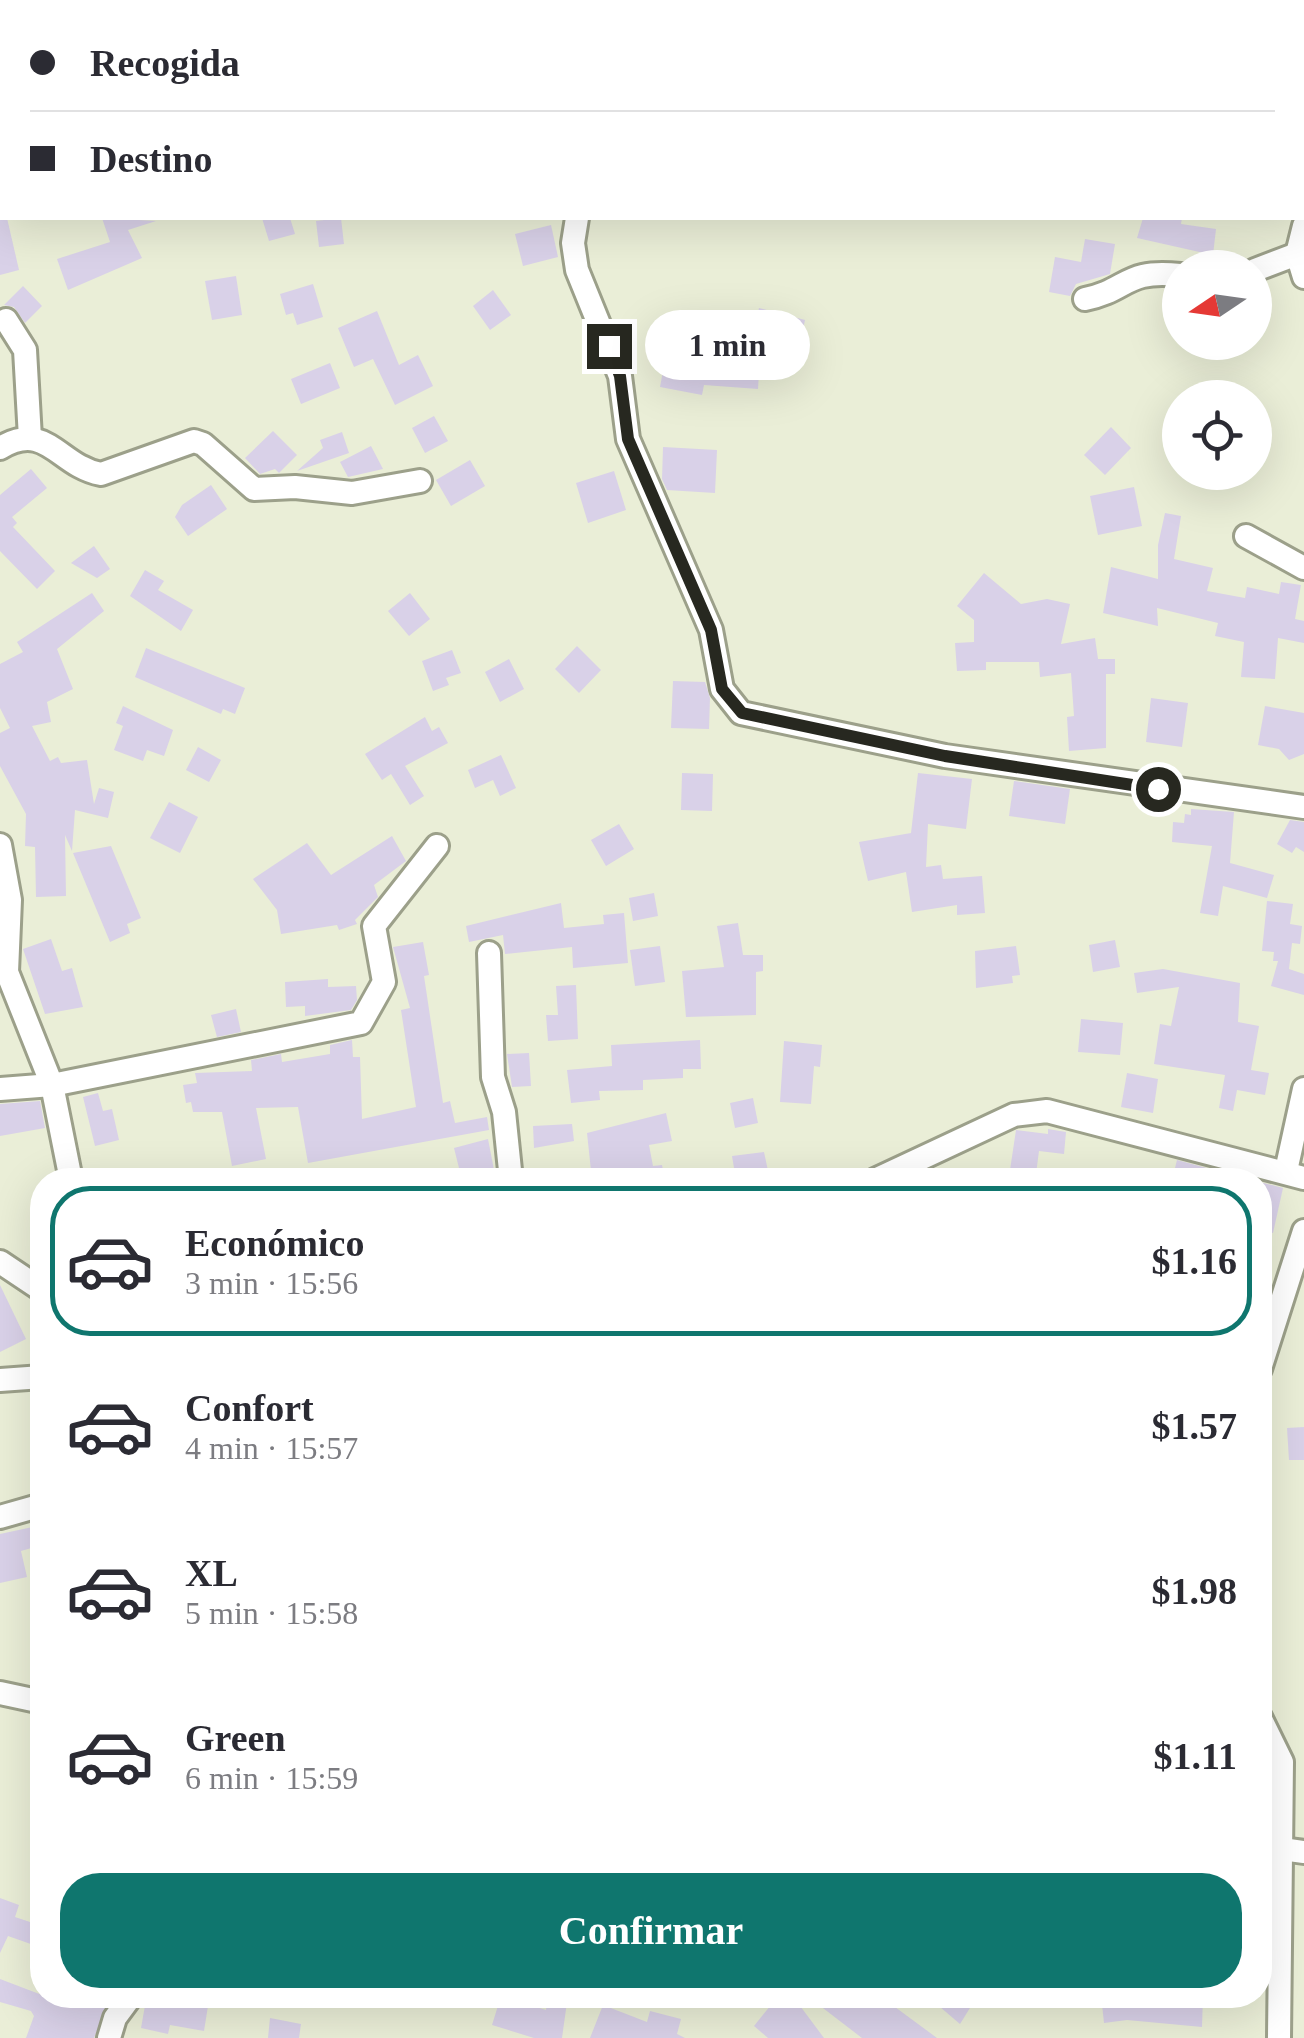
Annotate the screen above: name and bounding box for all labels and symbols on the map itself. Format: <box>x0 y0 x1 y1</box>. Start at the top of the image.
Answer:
north arrow <box>1162 250 1272 360</box>
callout: 1 min <box>644 311 809 381</box>
route end <box>587 324 632 369</box>
route start <box>1136 767 1181 812</box>

